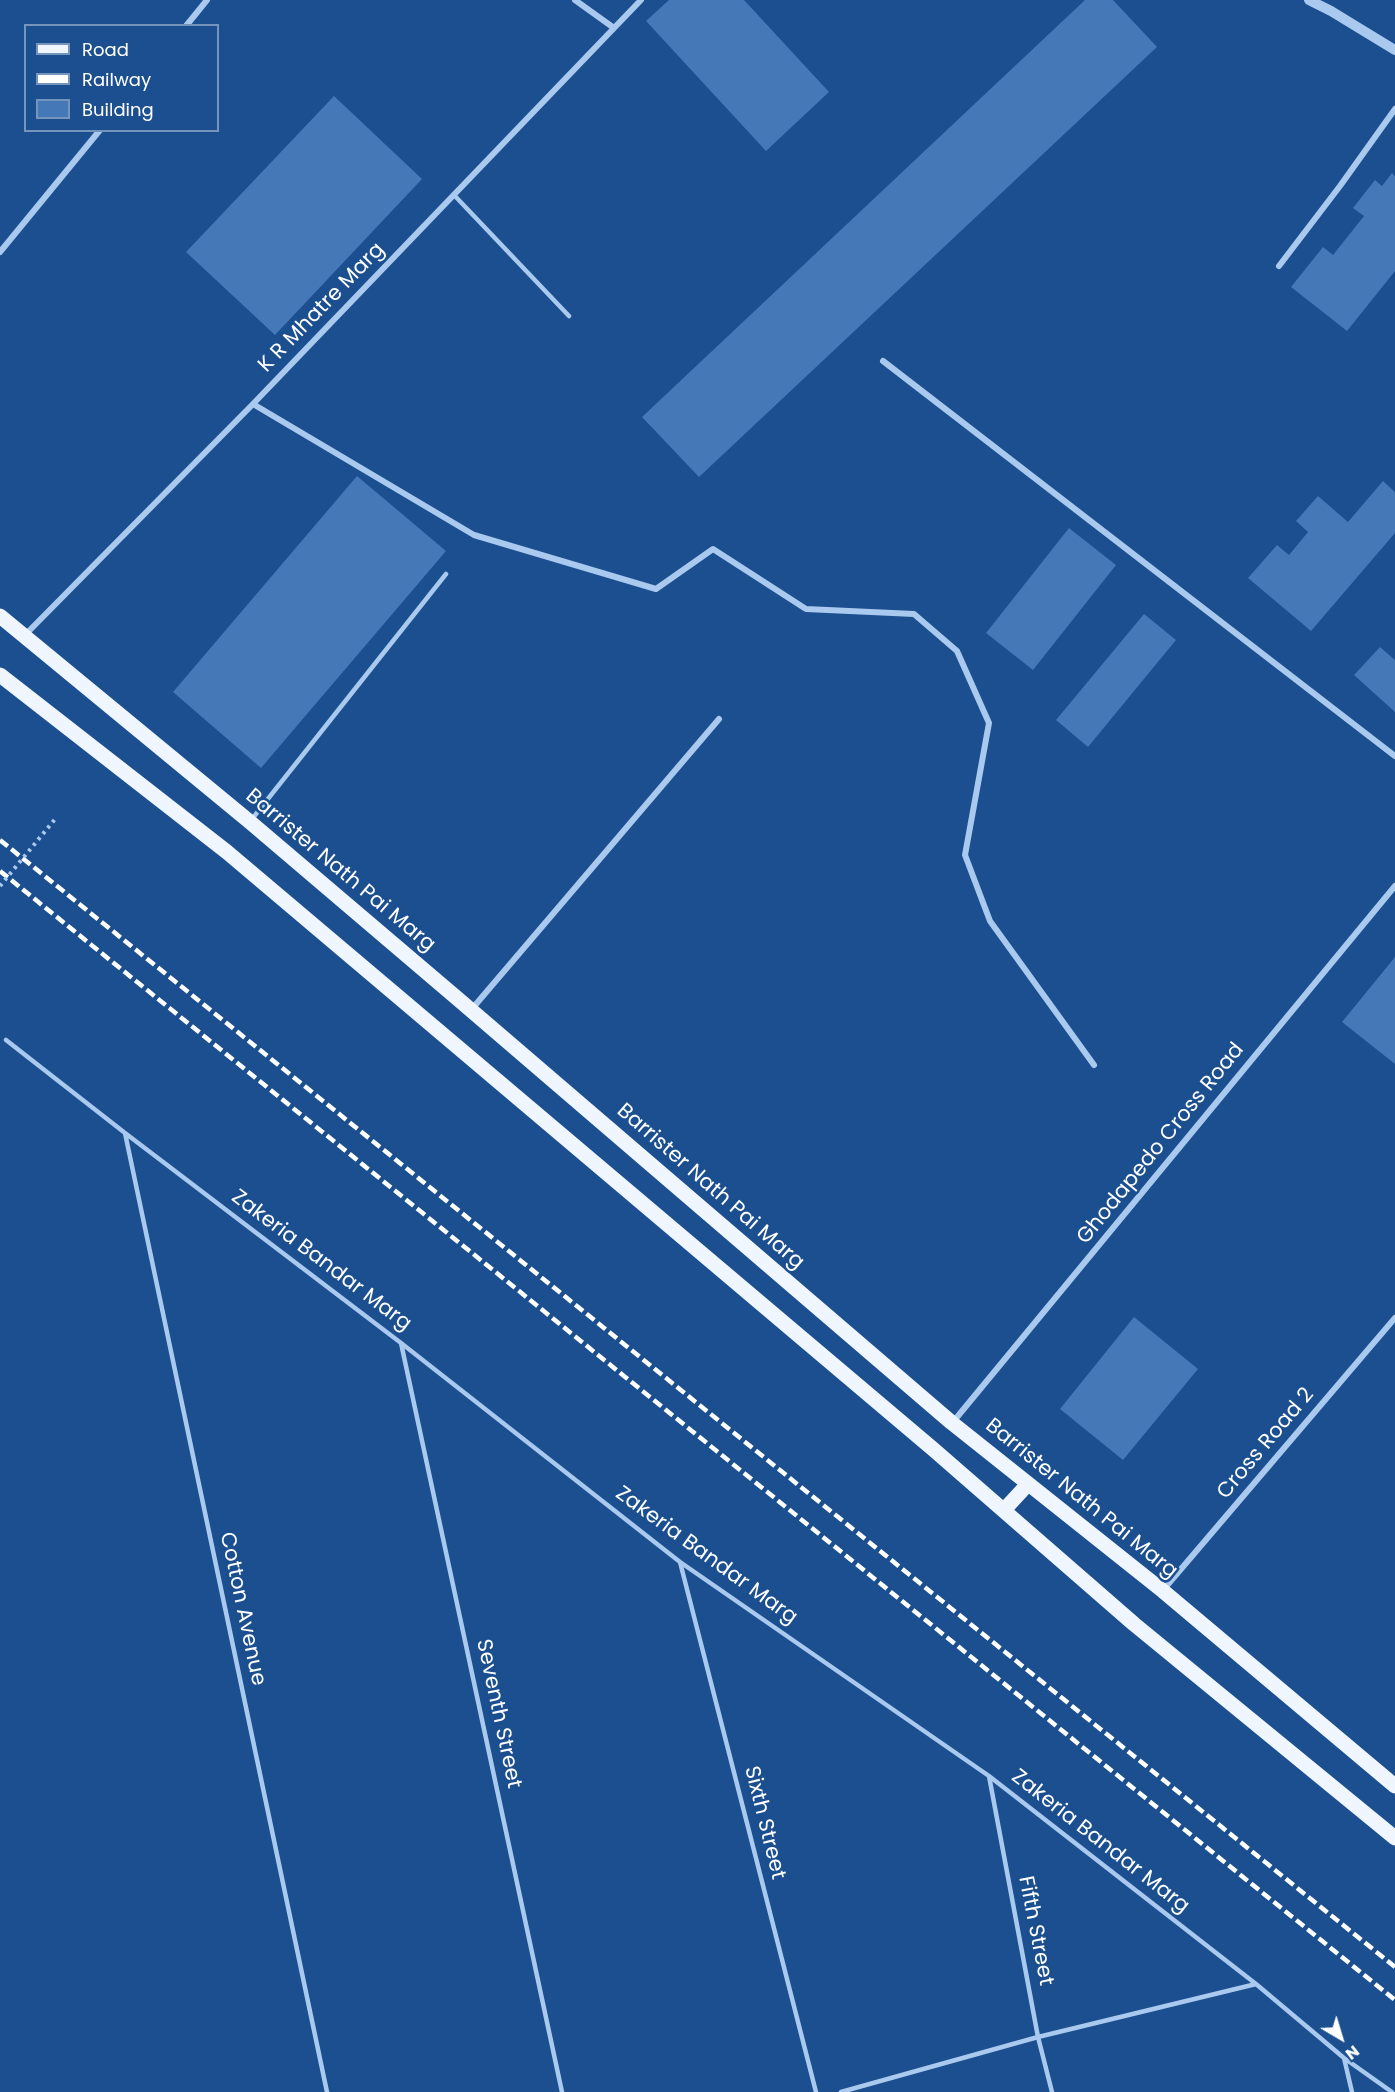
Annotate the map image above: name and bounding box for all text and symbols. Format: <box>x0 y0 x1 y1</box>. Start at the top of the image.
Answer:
legend <box>24 24 219 132</box>
text: Road <box>82 37 129 62</box>
text: Railway <box>82 67 151 92</box>
text: Building <box>82 97 154 122</box>
street label: K R Mhatre Marg <box>254 238 390 378</box>
street label: Barrister Nath Pai Marg <box>240 784 440 958</box>
street label: Ghodapedo Cross Road <box>1072 1038 1250 1250</box>
street label: Barrister Nath Pai Marg <box>611 1099 809 1275</box>
street label: Zakeria Bandar Marg <box>226 1185 416 1337</box>
street label: Cross Road 2 <box>1212 1383 1320 1505</box>
street label: Barrister Nath Pai Marg <box>980 1414 1182 1584</box>
street label: Zakeria Bandar Marg <box>610 1481 802 1631</box>
street label: Cotton Avenue <box>213 1530 271 1688</box>
street label: Seventh Street <box>470 1637 526 1791</box>
street label: Sixth Street <box>738 1764 790 1882</box>
street label: Zakeria Bandar Marg <box>1006 1765 1194 1919</box>
street label: Fifth Street <box>1012 1874 1058 1988</box>
north arrow <box>1311 2008 1371 2068</box>
text: N <box>1341 2040 1364 2065</box>

